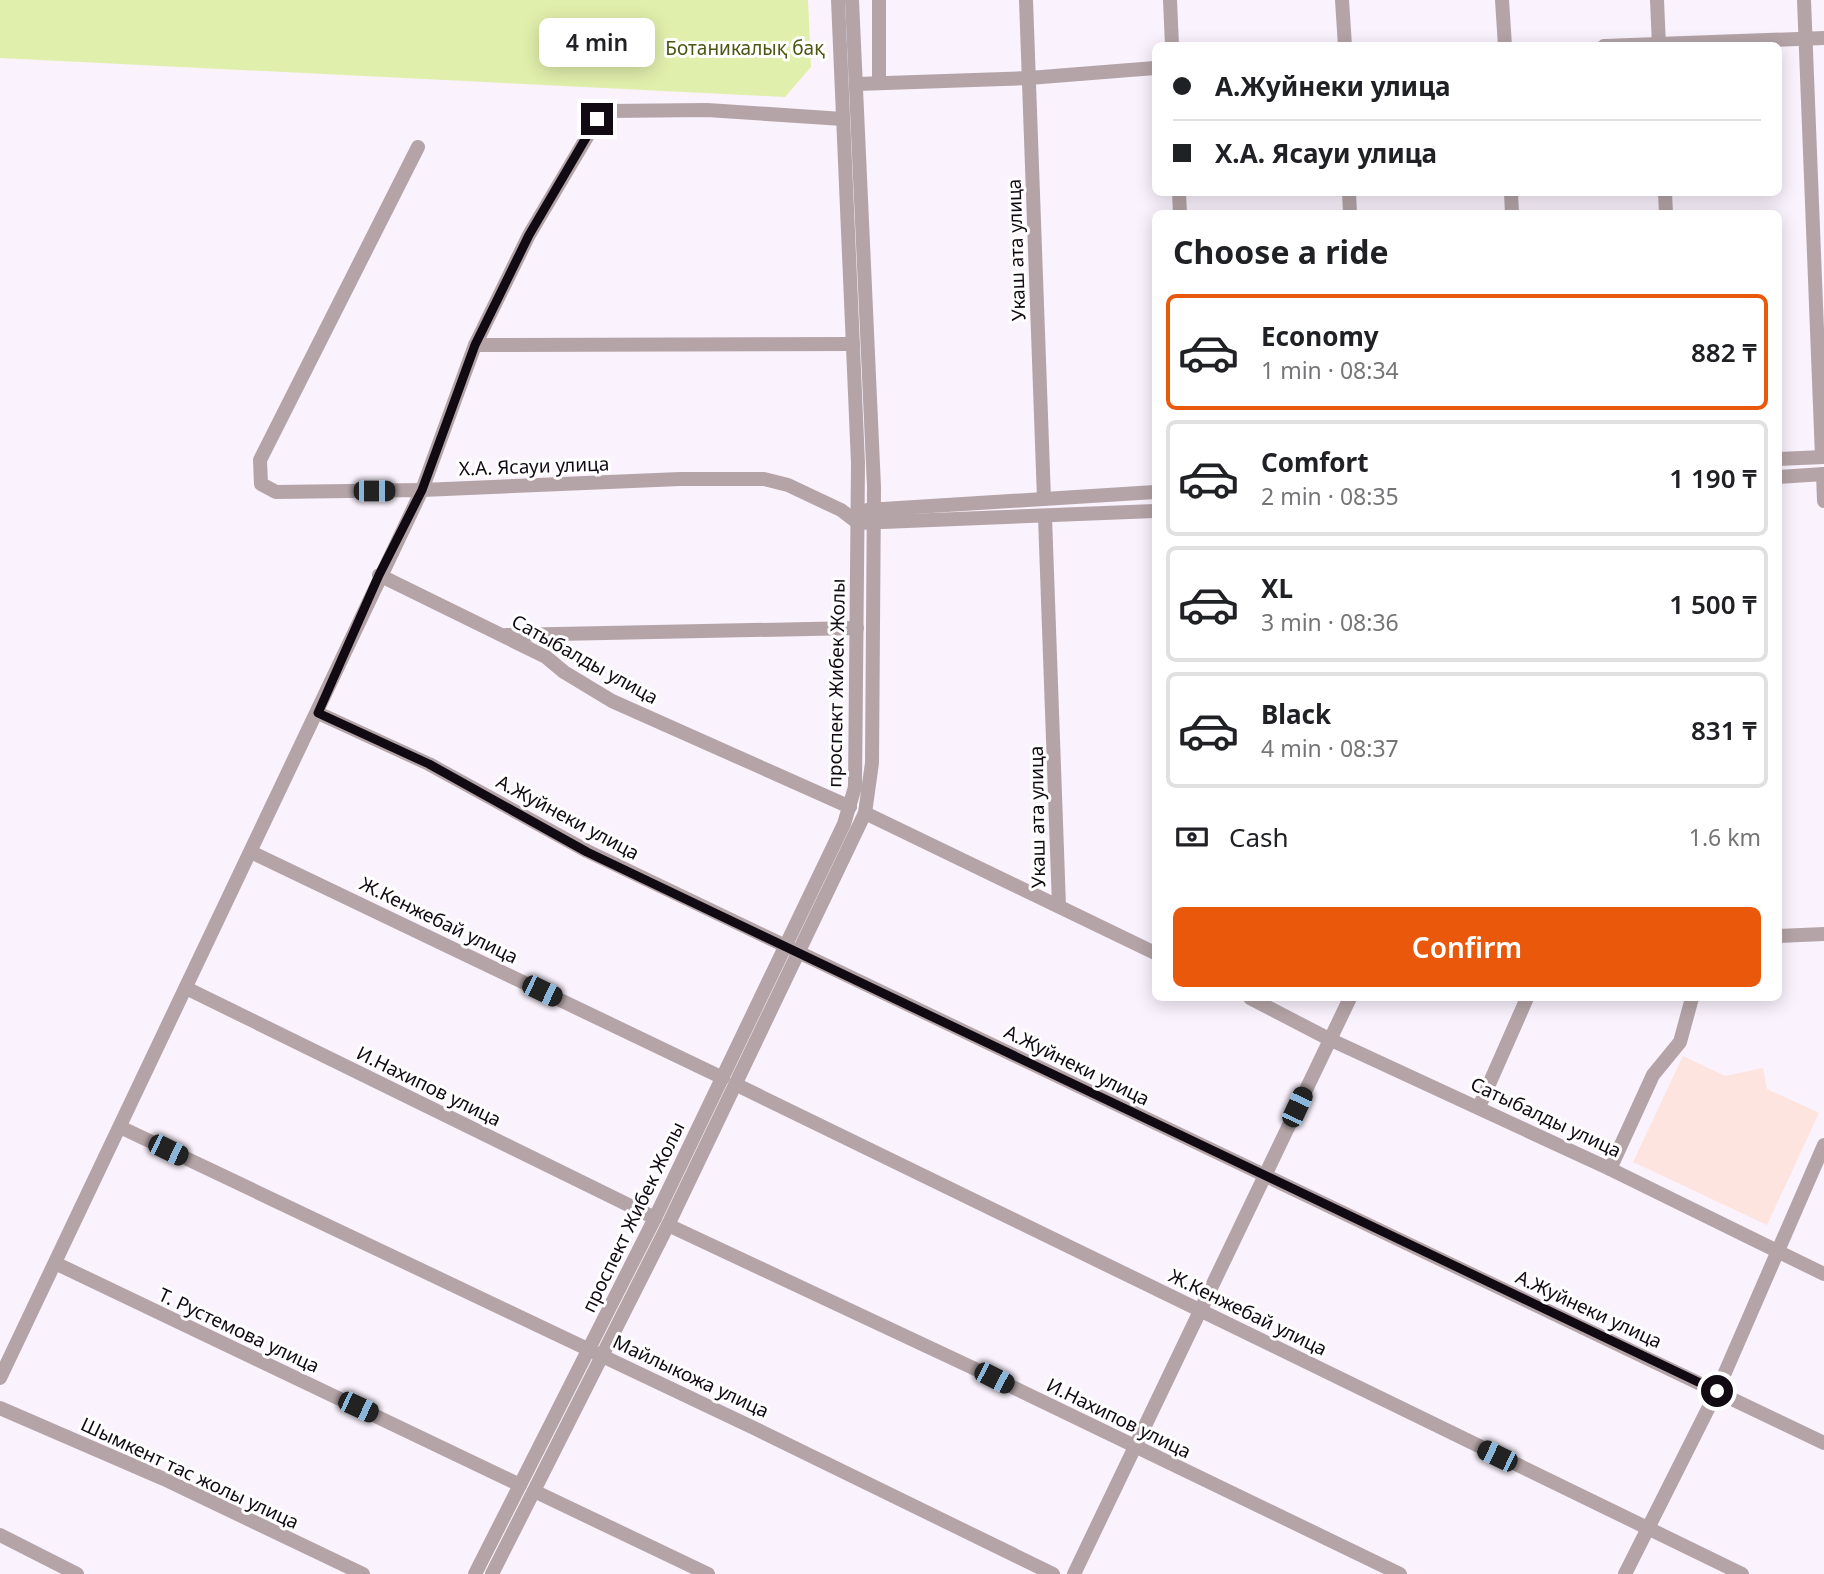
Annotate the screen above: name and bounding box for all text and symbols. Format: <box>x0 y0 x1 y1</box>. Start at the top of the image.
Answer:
callout: 4 min <box>539 18 655 66</box>
text: 4 min <box>566 26 628 58</box>
park label: Ботаникалық бақ <box>665 35 825 61</box>
text: А.Жуйнеки улица <box>1215 68 1451 104</box>
route end <box>581 103 613 135</box>
text: Х.А. Ясауи улица <box>1215 135 1437 171</box>
street label: Укаш ата улица <box>1001 178 1031 322</box>
text: Choose a ride <box>1173 230 1389 273</box>
text: Economy <box>1261 318 1379 354</box>
icon: car <box>1177 321 1240 384</box>
text: 882 ₸ <box>1691 334 1757 370</box>
text: 1 min · 08:34 <box>1261 354 1399 386</box>
text: Comfort <box>1261 444 1369 480</box>
icon: car <box>1177 447 1240 510</box>
street label: Х.А. Ясауи улица <box>458 450 610 482</box>
text: 1 190 ₸ <box>1669 460 1757 496</box>
text: 2 min · 08:35 <box>1261 480 1399 512</box>
car <box>354 481 396 502</box>
text: XL <box>1261 570 1293 606</box>
icon: car <box>1177 573 1240 636</box>
street label: проспект Жибек Жолы <box>821 578 851 788</box>
text: 1 500 ₸ <box>1669 586 1757 622</box>
text: 3 min · 08:36 <box>1261 606 1399 638</box>
street label: Сатыбалды улица <box>507 608 663 710</box>
text: Black <box>1261 696 1331 732</box>
icon: car <box>1177 699 1240 762</box>
text: 831 ₸ <box>1691 712 1757 748</box>
text: 4 min · 08:37 <box>1261 732 1399 764</box>
street label: Укаш ата улица <box>1023 746 1051 888</box>
street label: А.Жуйнеки улица <box>492 768 644 866</box>
icon: cash <box>1173 818 1211 856</box>
text: Cash <box>1229 819 1289 855</box>
text: 1.6 km <box>1689 821 1761 853</box>
street label: Ж.Кенжебай улица <box>356 870 522 970</box>
button: Confirm <box>1173 907 1761 987</box>
car <box>519 972 566 1010</box>
street label: А.Жуйнеки улица <box>1000 1019 1154 1111</box>
street label: И.Нахипов улица <box>352 1040 506 1132</box>
street label: Сатыбалды улица <box>1466 1071 1626 1163</box>
car <box>1279 1084 1316 1130</box>
street label: проспект Жибек Жолы <box>575 1117 691 1317</box>
car <box>145 1131 192 1169</box>
street label: Ж.Кенжебай улица <box>1165 1262 1331 1362</box>
street label: А.Жуйнеки улица <box>1512 1264 1666 1354</box>
street label: Т. Рустемова улица <box>154 1281 324 1379</box>
street label: Майлыкожа улица <box>609 1328 773 1424</box>
car <box>971 1359 1018 1397</box>
street label: И.Нахипов улица <box>1042 1372 1196 1464</box>
route start <box>1701 1375 1733 1407</box>
car <box>335 1389 382 1425</box>
street label: Шымкент тас жолы улица <box>77 1411 303 1535</box>
car <box>1474 1437 1521 1475</box>

